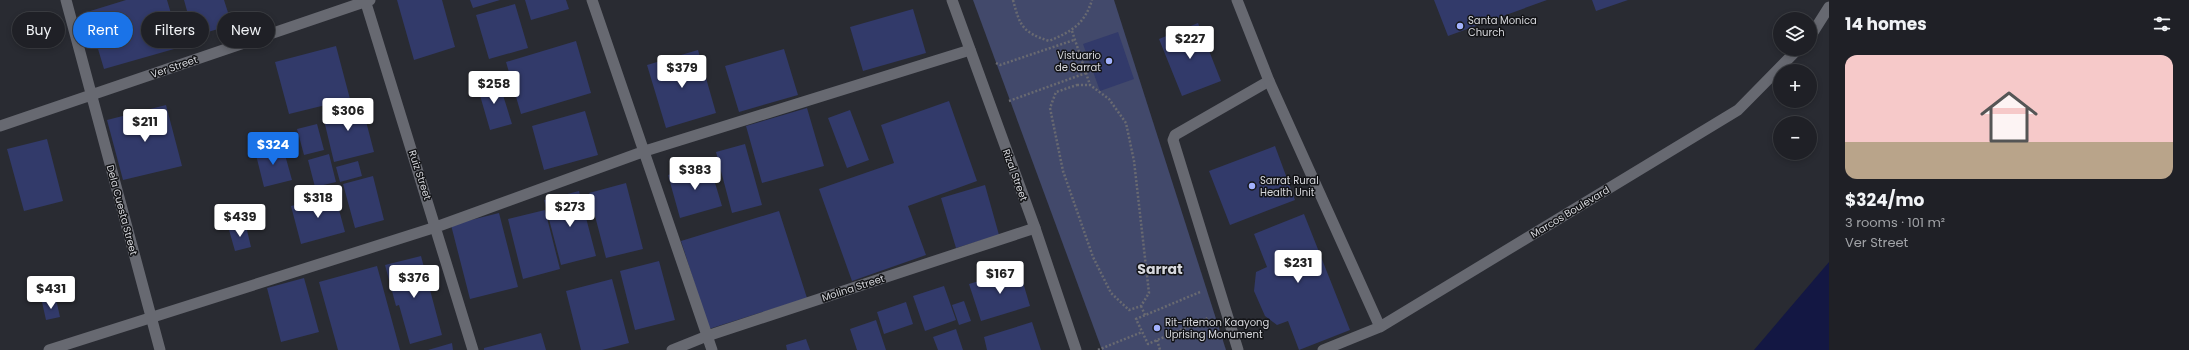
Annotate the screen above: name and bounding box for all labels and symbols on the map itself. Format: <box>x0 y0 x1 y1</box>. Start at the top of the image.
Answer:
place label: Santa Monica Church <box>1468 13 1537 40</box>
marker: Santa Monica Church <box>1455 21 1465 31</box>
pin: $227 <box>1166 26 1214 60</box>
place label: Vistuario de Sarrat <box>1055 48 1101 75</box>
street label: Ver Street <box>149 52 200 82</box>
pin: $379 <box>658 55 706 89</box>
marker: Vistuario de Sarrat <box>1104 56 1114 66</box>
pin: $258 <box>470 71 518 105</box>
pin: $306 <box>324 98 372 132</box>
pin: $211 <box>121 109 169 143</box>
pin: $324 <box>249 132 297 166</box>
street label: Rizal Street <box>999 147 1031 203</box>
street label: Ruiz Street <box>405 148 435 202</box>
pin: $383 <box>671 157 719 191</box>
street label: Dela Cuesta Street <box>103 163 141 257</box>
place label: Sarrat Rural Health Unit <box>1260 173 1319 200</box>
marker: Sarrat Rural Health Unit <box>1247 181 1257 191</box>
street label: Marcos Boulevard <box>1528 182 1612 242</box>
pin: $318 <box>294 185 342 219</box>
pin: $273 <box>546 194 594 228</box>
pin: $439 <box>216 204 264 238</box>
pin: $231 <box>1274 250 1322 284</box>
district label: Sarrat <box>1137 259 1183 279</box>
pin: $167 <box>976 261 1024 295</box>
pin: $376 <box>390 265 438 299</box>
street label: Molina Street <box>820 271 887 305</box>
pin: $431 <box>27 276 75 310</box>
place label: Rit-ritemon Kaayong Uprising Monument <box>1165 315 1269 342</box>
marker: Rit-ritemon Kaayong Uprising Monument <box>1152 323 1162 333</box>

